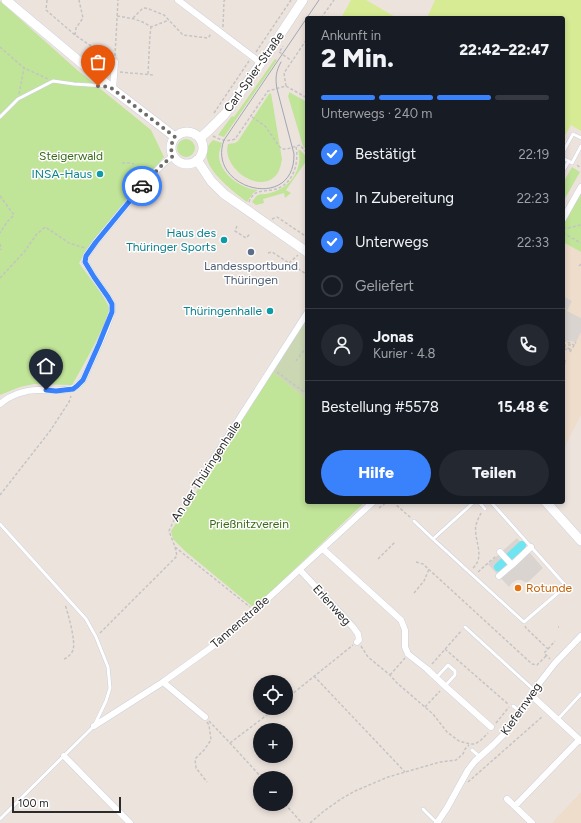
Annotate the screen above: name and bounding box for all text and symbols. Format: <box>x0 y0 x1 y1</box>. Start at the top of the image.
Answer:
text: Ankunft in <box>321 28 381 43</box>
street label: Carl-Spier-Straße <box>221 29 287 115</box>
text: 22:42–22:47 <box>459 41 549 59</box>
text: 2 Min. <box>321 42 394 74</box>
pin <box>81 45 115 86</box>
icon: bag <box>87 51 109 73</box>
text: Unterwegs · 240 m <box>321 106 432 121</box>
icon: check <box>321 143 343 165</box>
text: Bestätigt <box>355 145 416 163</box>
text: 22:19 <box>518 147 549 162</box>
park label: Steigerwald <box>39 149 103 163</box>
courier <box>122 166 162 206</box>
place label: INSA-Haus <box>32 167 92 181</box>
marker: INSA-Haus <box>95 169 105 179</box>
icon: car <box>131 175 153 197</box>
icon: check <box>321 187 343 209</box>
text: In Zubereitung <box>355 189 454 207</box>
text: 22:23 <box>517 191 549 206</box>
place label: Haus des Thüringer Sports <box>126 226 216 254</box>
icon: check <box>321 231 343 253</box>
text: Unterwegs <box>355 233 428 251</box>
marker: Haus des Thüringer Sports <box>219 235 229 245</box>
text: 22:33 <box>517 235 549 250</box>
marker: Landessportbund Thüringen <box>246 247 256 257</box>
place label: Landessportbund Thüringen <box>204 259 298 287</box>
text: Geliefert <box>355 277 414 295</box>
place label: Thüringenhalle <box>184 304 262 318</box>
marker: Thüringenhalle <box>265 306 275 316</box>
button: person <box>321 324 363 366</box>
button: phone <box>507 324 549 366</box>
text: Jonas <box>373 328 414 346</box>
text: Kurier · 4.8 <box>373 346 436 361</box>
pin <box>29 349 63 390</box>
icon: home <box>35 355 57 377</box>
text: Bestellung #5578 <box>321 398 439 416</box>
text: 15.48 € <box>498 398 549 416</box>
street label: An der Thüringenhalle <box>168 418 244 524</box>
button: Hilfe <box>321 450 431 496</box>
button: Teilen <box>439 450 549 496</box>
park label: Prießnitzverein <box>209 517 289 531</box>
place label: Rotunde <box>526 581 572 595</box>
street label: Erlenweg <box>310 582 354 628</box>
marker: Rotunde <box>513 583 523 593</box>
street label: Tannenstraße <box>208 593 272 651</box>
map controls <box>253 675 293 811</box>
button: locate <box>253 675 293 715</box>
street label: Kiefernweg <box>498 680 544 738</box>
button: + <box>253 723 293 763</box>
button: − <box>253 771 293 811</box>
scale bar <box>12 795 121 814</box>
text: 100 m <box>18 797 49 810</box>

